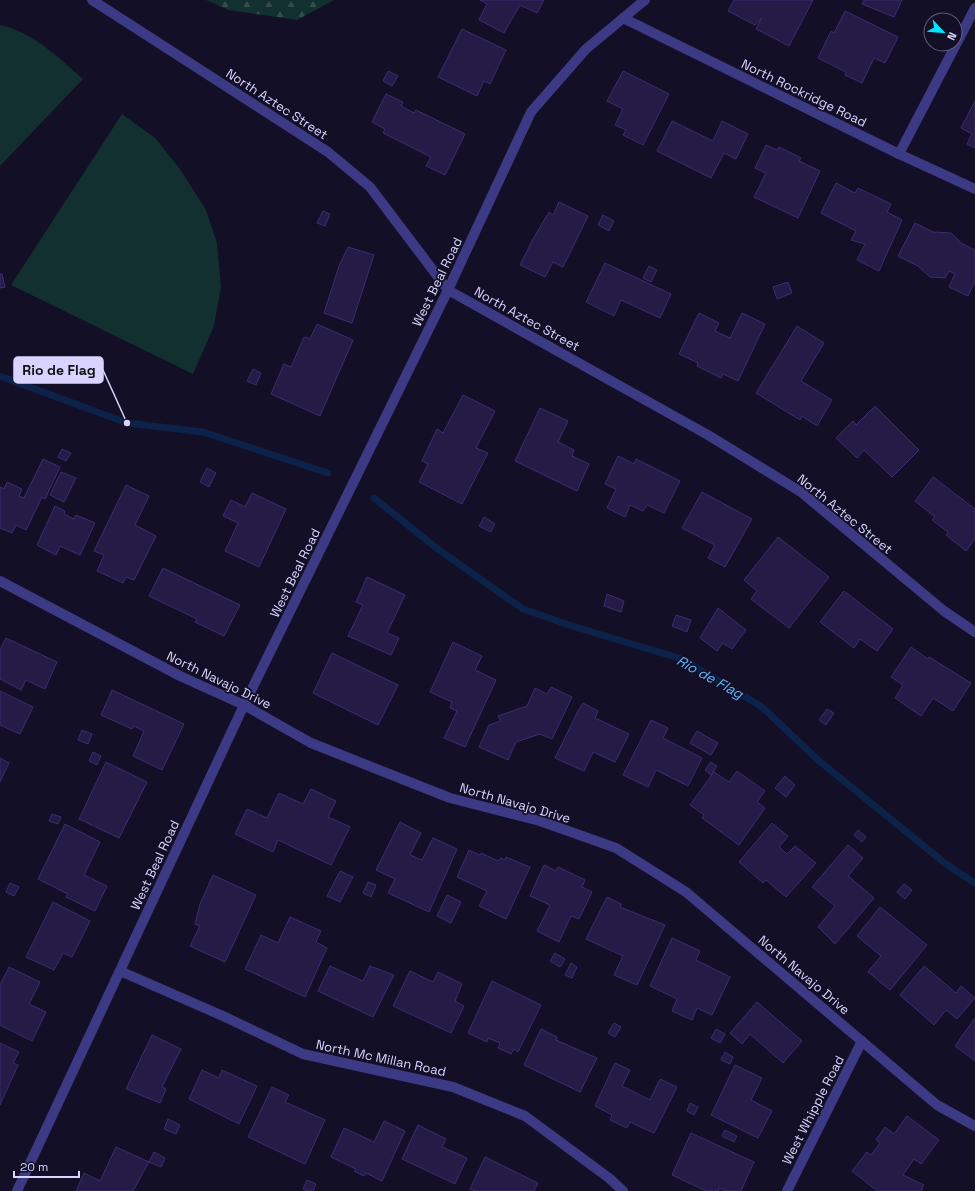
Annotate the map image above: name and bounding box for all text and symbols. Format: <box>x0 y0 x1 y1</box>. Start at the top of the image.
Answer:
north arrow <box>923 12 963 52</box>
text: N <box>944 30 960 43</box>
street label: North Rockridge Road <box>738 55 870 131</box>
street label: North Aztec Street <box>223 65 331 143</box>
street label: West Beal Road <box>408 235 466 329</box>
street label: North Aztec Street <box>471 283 583 355</box>
callout: Rio de Flag <box>14 357 103 383</box>
text: Rio de Flag <box>22 361 96 379</box>
street label: North Aztec Street <box>794 470 896 558</box>
street label: West Beal Road <box>266 526 324 620</box>
street label: North Navajo Drive <box>164 647 274 713</box>
water label: Rio de Flag <box>674 651 747 703</box>
street label: North Navajo Drive <box>458 779 572 827</box>
street label: West Beal Road <box>127 817 183 913</box>
street label: North Navajo Drive <box>755 932 853 1018</box>
street label: North Mc Millan Road <box>314 1036 448 1080</box>
street label: West Whipple Road <box>778 1053 848 1167</box>
scale bar <box>14 1153 79 1179</box>
text: 20 m <box>20 1159 48 1175</box>

